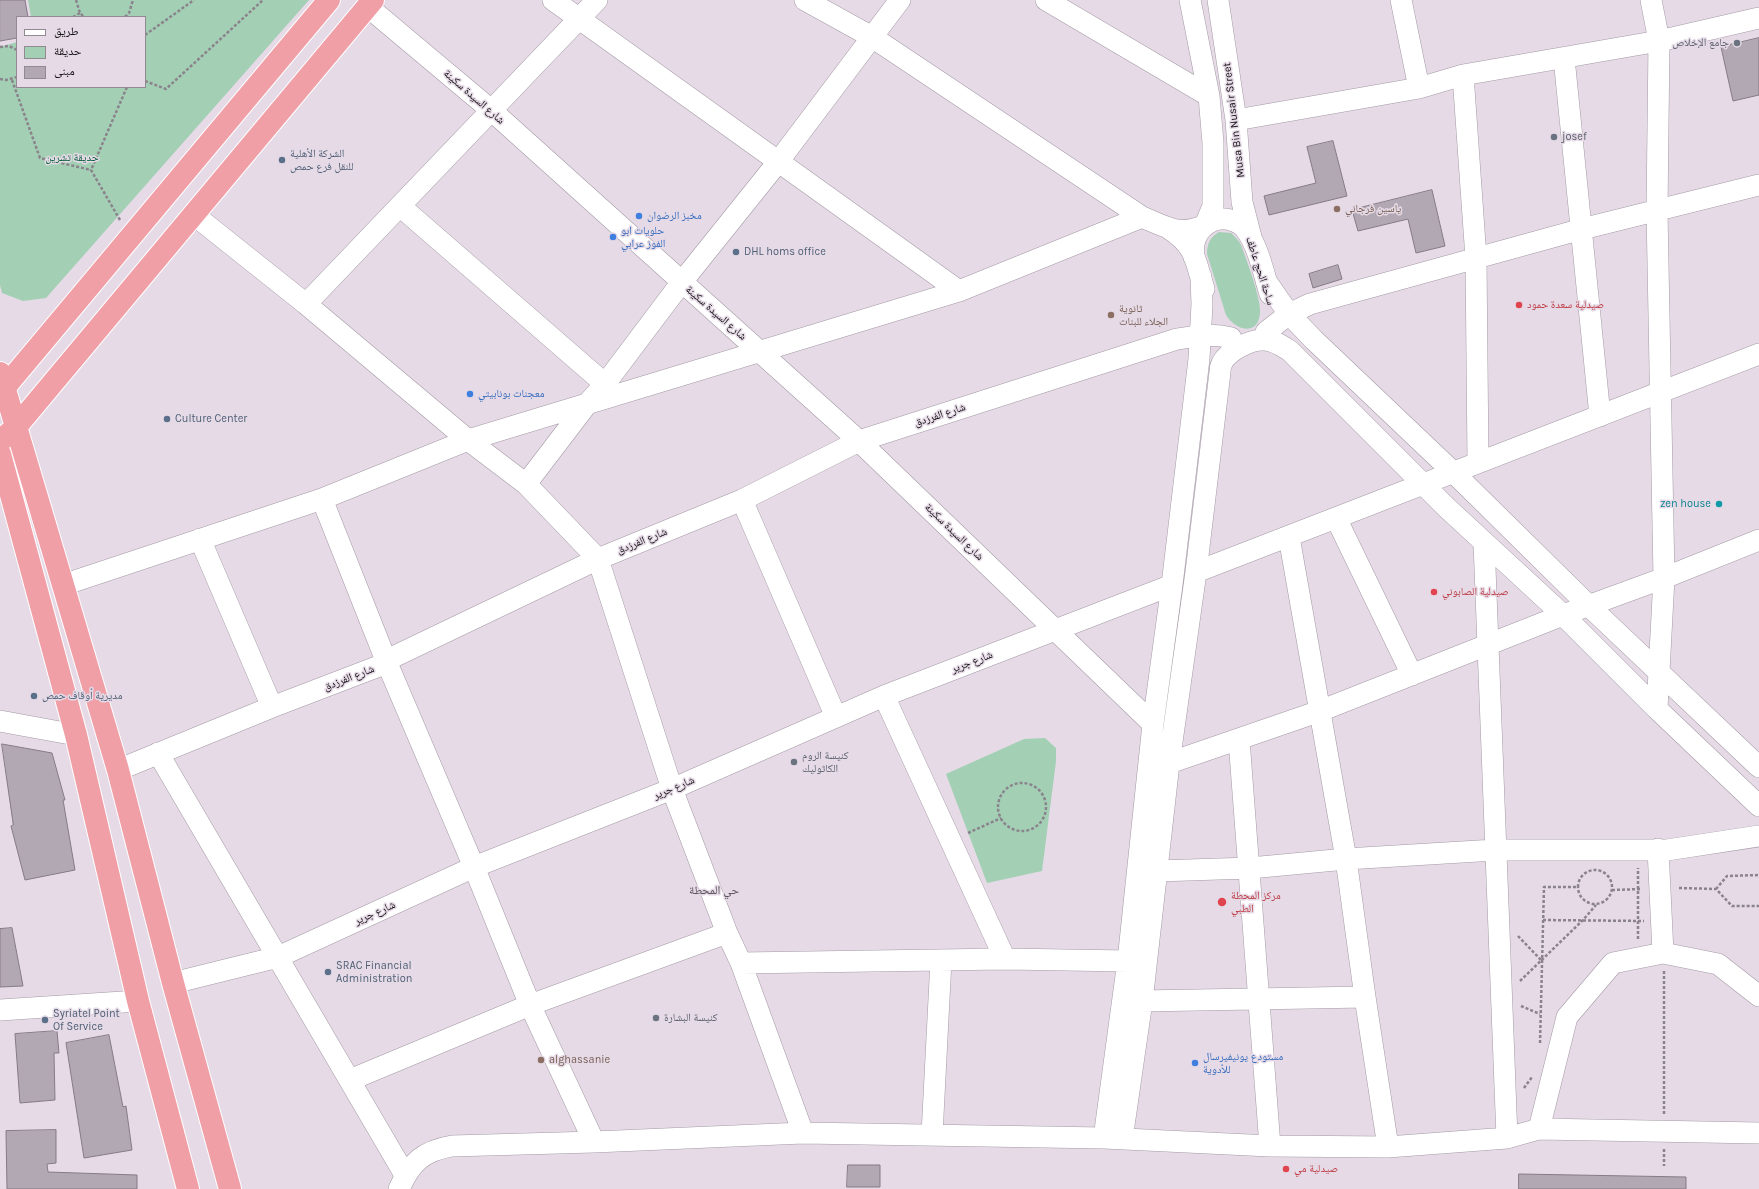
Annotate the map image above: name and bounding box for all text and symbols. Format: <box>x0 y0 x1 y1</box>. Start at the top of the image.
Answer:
legend <box>16 16 146 88</box>
text: طريق <box>54 24 79 38</box>
place label: جامع الإخلاص <box>1672 36 1729 50</box>
marker: جامع الإخلاص <box>1732 38 1742 48</box>
text: حديقة <box>54 44 82 58</box>
street label: Musa Bin Nusair Street <box>1220 62 1248 178</box>
text: مبنى <box>54 64 75 78</box>
street label: شارع السيدة سكينة <box>441 67 507 127</box>
place label: josef <box>1562 130 1587 144</box>
marker: josef <box>1549 132 1559 142</box>
place label: الشركة الأهلية للنقل فرع حمص <box>290 147 354 173</box>
park label: حديقة تشرين <box>45 151 99 165</box>
marker: الشركة الأهلية للنقل فرع حمص <box>277 155 287 165</box>
place label: ياسين فرجاني <box>1345 202 1401 216</box>
marker: ياسين فرجاني <box>1332 204 1342 214</box>
place label: مخبز الرضوان <box>647 209 702 223</box>
marker: مخبز الرضوان <box>634 211 644 221</box>
place label: حلويات ابو الفوز عرابي <box>621 224 665 250</box>
marker: حلويات ابو الفوز عرابي <box>608 232 618 242</box>
street label: ساحة الحج عاطف <box>1243 235 1277 307</box>
place label: DHL homs office <box>744 245 826 259</box>
marker: DHL homs office <box>731 247 741 257</box>
street label: شارع السيدة سكينة <box>683 283 749 343</box>
place label: صيدلية سعدة حمود <box>1527 298 1604 312</box>
marker: صيدلية سعدة حمود <box>1514 300 1524 310</box>
place label: ثانوية الجلاء للبنات <box>1119 302 1168 328</box>
marker: ثانوية الجلاء للبنات <box>1106 310 1116 320</box>
place label: معجنات بونابيتي <box>478 387 544 401</box>
marker: معجنات بونابيتي <box>465 389 475 399</box>
street label: شارع الفرزدق <box>913 401 967 429</box>
place label: Culture Center <box>175 412 247 426</box>
marker: Culture Center <box>162 414 172 424</box>
place label: zen house <box>1660 497 1711 511</box>
marker: zen house <box>1714 499 1724 509</box>
street label: شارع السيدة سكينة <box>922 501 986 563</box>
street label: شارع الفرزدق <box>615 525 669 557</box>
place label: صيدلية الصابوني <box>1442 585 1509 599</box>
marker: صيدلية الصابوني <box>1429 587 1439 597</box>
street label: شارع جرير <box>949 648 995 676</box>
street label: شارع الفرزدق <box>322 662 376 694</box>
place label: مديرية أوقاف حمص <box>42 689 123 703</box>
marker: مديرية أوقاف حمص <box>29 691 39 701</box>
place label: كنيسة الروم الكاثوليك <box>802 749 849 775</box>
marker: كنيسة الروم الكاثوليك <box>789 757 799 767</box>
street label: شارع جرير <box>652 773 696 803</box>
district label: حي المحطة <box>689 884 739 898</box>
place label: مركز المحطة الطبي <box>1231 889 1281 915</box>
marker: مركز المحطة الطبي <box>1216 896 1228 908</box>
street label: شارع جرير <box>353 898 397 928</box>
place label: SRAC Financial Administration <box>336 959 412 985</box>
marker: SRAC Financial Administration <box>323 967 333 977</box>
place label: Syriatel Point Of Service <box>53 1007 120 1033</box>
place label: كنيسة البشارة <box>664 1011 718 1025</box>
marker: كنيسة البشارة <box>651 1013 661 1023</box>
marker: Syriatel Point Of Service <box>40 1015 50 1025</box>
place label: مستودع يونيفيرسال للأدوية <box>1203 1050 1283 1076</box>
place label: alghassanie <box>549 1053 610 1067</box>
marker: alghassanie <box>536 1055 546 1065</box>
marker: مستودع يونيفيرسال للأدوية <box>1190 1058 1200 1068</box>
place label: صيدلية مي <box>1294 1162 1338 1176</box>
marker: صيدلية مي <box>1281 1164 1291 1174</box>

